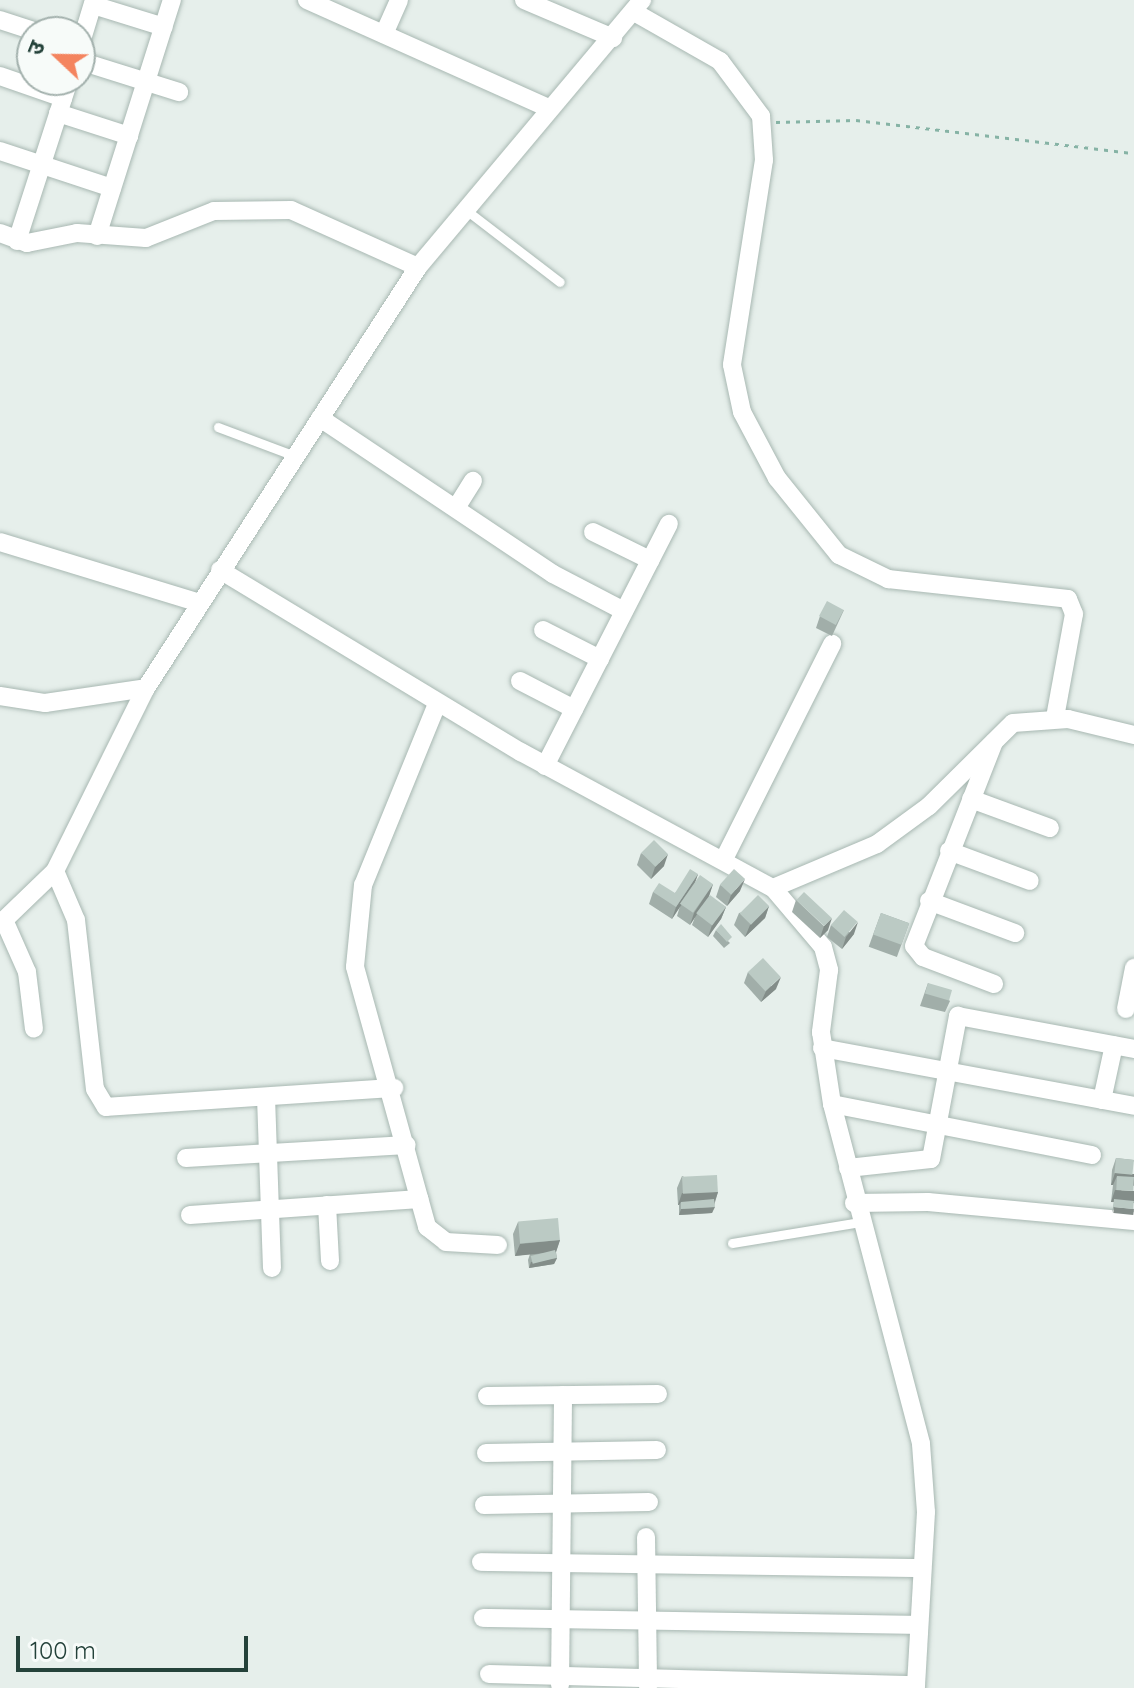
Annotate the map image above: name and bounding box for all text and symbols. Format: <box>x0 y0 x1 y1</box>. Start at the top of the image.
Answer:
north arrow <box>16 16 96 96</box>
text: उ <box>20 37 51 59</box>
scale bar <box>20 1620 252 1670</box>
text: 100 m <box>30 1635 96 1665</box>

